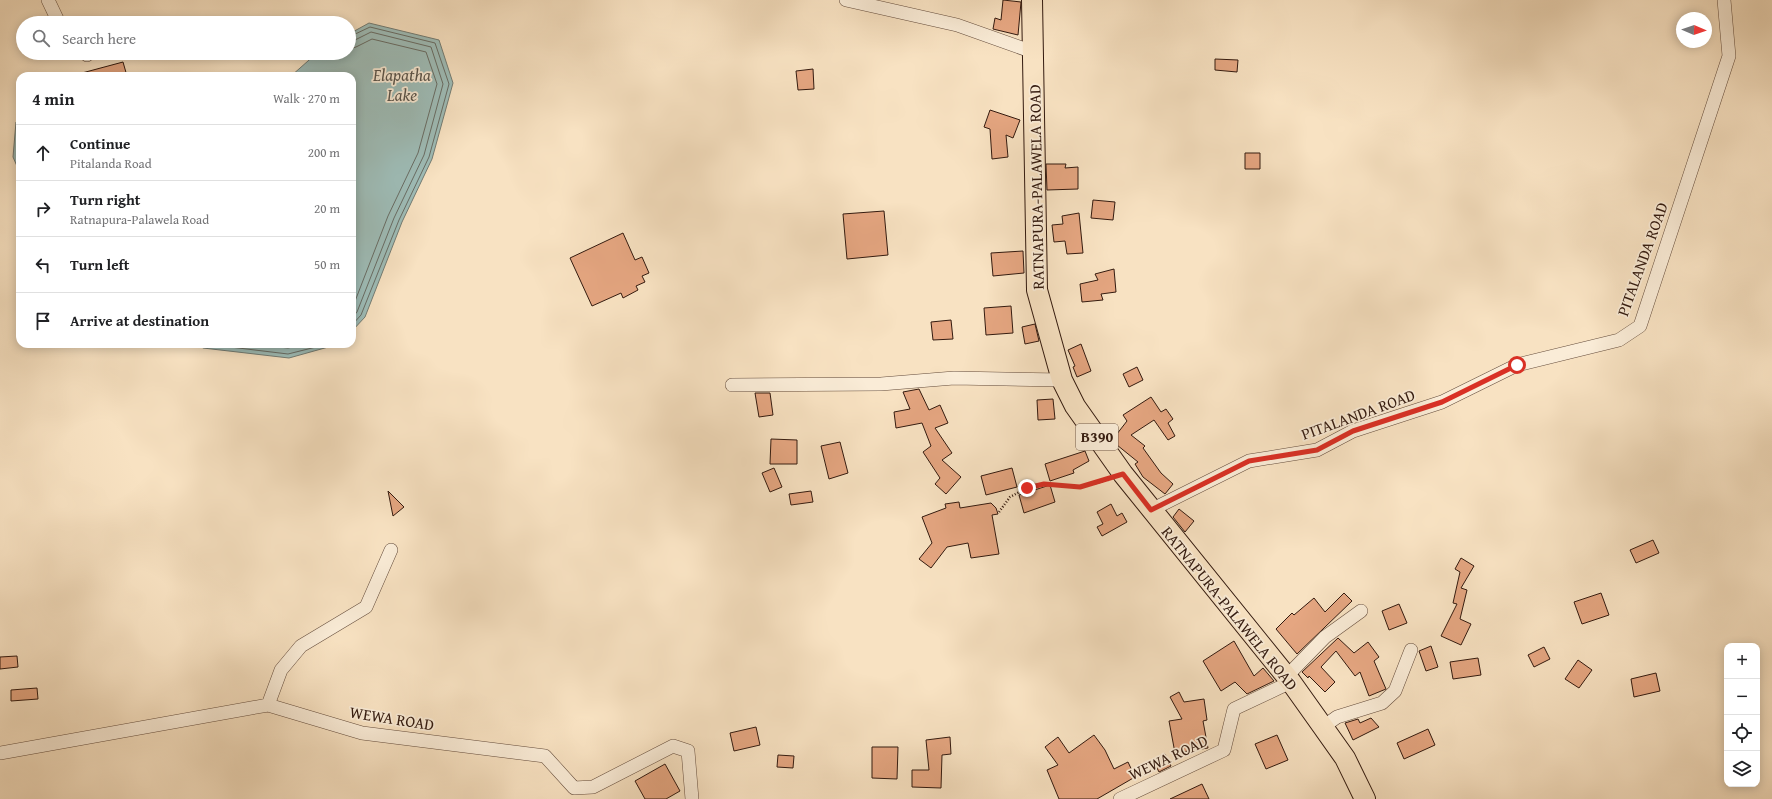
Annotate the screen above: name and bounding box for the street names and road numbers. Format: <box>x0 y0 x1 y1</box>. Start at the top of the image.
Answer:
street label: RATNAPURA-PALAWELA ROAD <box>1022 84 1050 290</box>
street label: PITALANDA ROAD <box>1610 198 1674 319</box>
street label: PITALANDA ROAD <box>1298 382 1419 446</box>
road number: B390 <box>1076 424 1118 450</box>
street label: RATNAPURA-PALAWELA ROAD <box>1156 521 1304 696</box>
street label: WEWA ROAD <box>348 699 436 737</box>
street label: WEWA ROAD <box>1124 728 1212 786</box>

